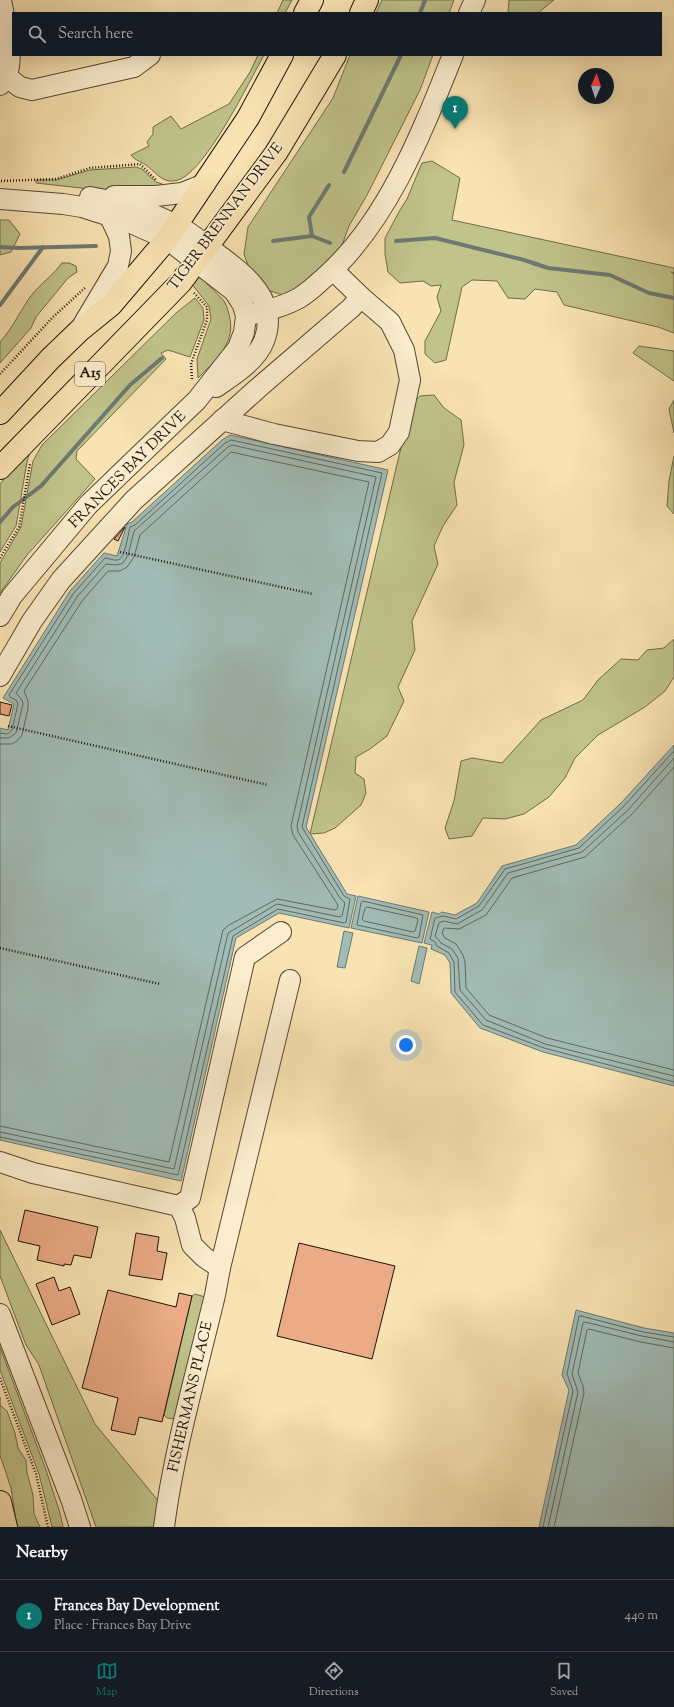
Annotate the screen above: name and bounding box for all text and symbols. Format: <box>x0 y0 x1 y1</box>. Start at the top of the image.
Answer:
search box <box>12 12 662 56</box>
icon: search <box>26 23 48 45</box>
text: Search here <box>58 24 133 45</box>
north arrow <box>578 68 614 104</box>
pin: 1 <box>442 96 468 129</box>
street label: TIGER BRENNAN DRIVE <box>163 139 289 295</box>
road number: A15 <box>75 362 105 386</box>
street label: FRANCES BAY DRIVE <box>65 407 191 533</box>
your location <box>396 1035 416 1055</box>
street label: FISHERMANS PLACE <box>163 1320 219 1474</box>
text: Nearby <box>16 1541 68 1565</box>
text: Frances Bay Development <box>54 1596 220 1617</box>
text: 1 <box>27 1607 31 1625</box>
text: 440 m <box>625 1607 658 1625</box>
text: Place · Frances Bay Drive <box>54 1617 191 1635</box>
tab: Map <box>96 1660 118 1700</box>
tab: Directions <box>309 1660 359 1700</box>
tab: Saved <box>550 1660 578 1700</box>

